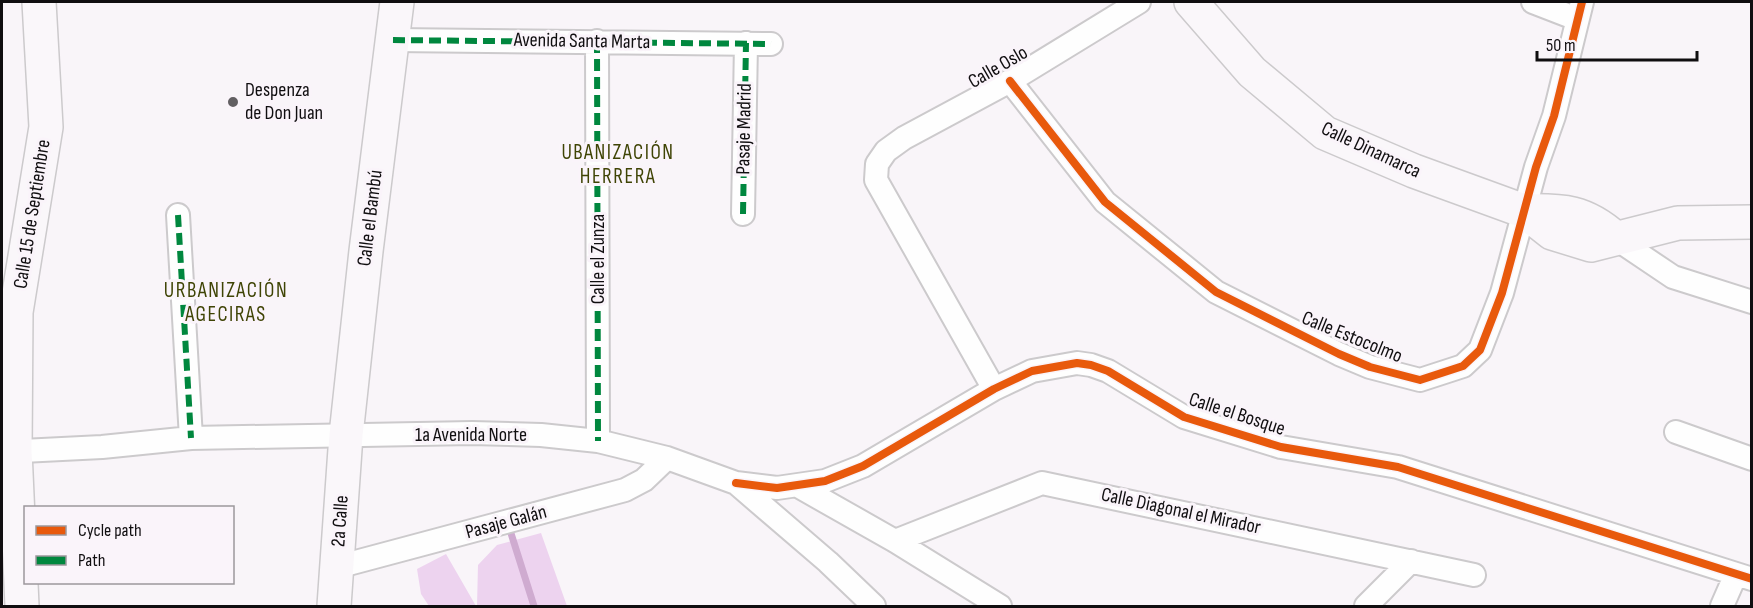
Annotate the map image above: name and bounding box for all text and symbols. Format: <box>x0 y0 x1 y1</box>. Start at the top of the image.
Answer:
scale bar <box>1537 24 1698 62</box>
street label: Avenida Santa Marta <box>513 28 650 54</box>
text: 50 m <box>1546 35 1576 56</box>
street label: Calle Oslo <box>964 40 1032 94</box>
place label: Despenza de Don Juan <box>245 78 323 125</box>
street label: Pasaje Madrid <box>731 83 757 175</box>
marker: Despenza de Don Juan <box>226 95 240 109</box>
street label: Calle Dinamarca <box>1317 117 1425 183</box>
street label: Calle 15 de Septiembre <box>8 138 56 290</box>
district label: UBANIZACIÓN HERRERA <box>561 140 675 189</box>
street label: Calle el Bambú <box>352 168 388 268</box>
street label: Calle el Zunza <box>586 214 610 304</box>
district label: URBANIZACIÓN AGECIRAS <box>164 278 288 327</box>
street label: Calle Estocolmo <box>1298 306 1406 368</box>
street label: Calle el Bosque <box>1186 387 1288 441</box>
street label: 1a Avenida Norte <box>415 423 527 447</box>
street label: Calle Diagonal el Mirador <box>1099 482 1263 540</box>
street label: 2a Calle <box>326 494 354 548</box>
street label: Pasaje Galán <box>463 500 549 544</box>
legend <box>24 506 234 584</box>
text: Cycle path <box>78 520 142 541</box>
text: Path <box>78 550 106 571</box>

